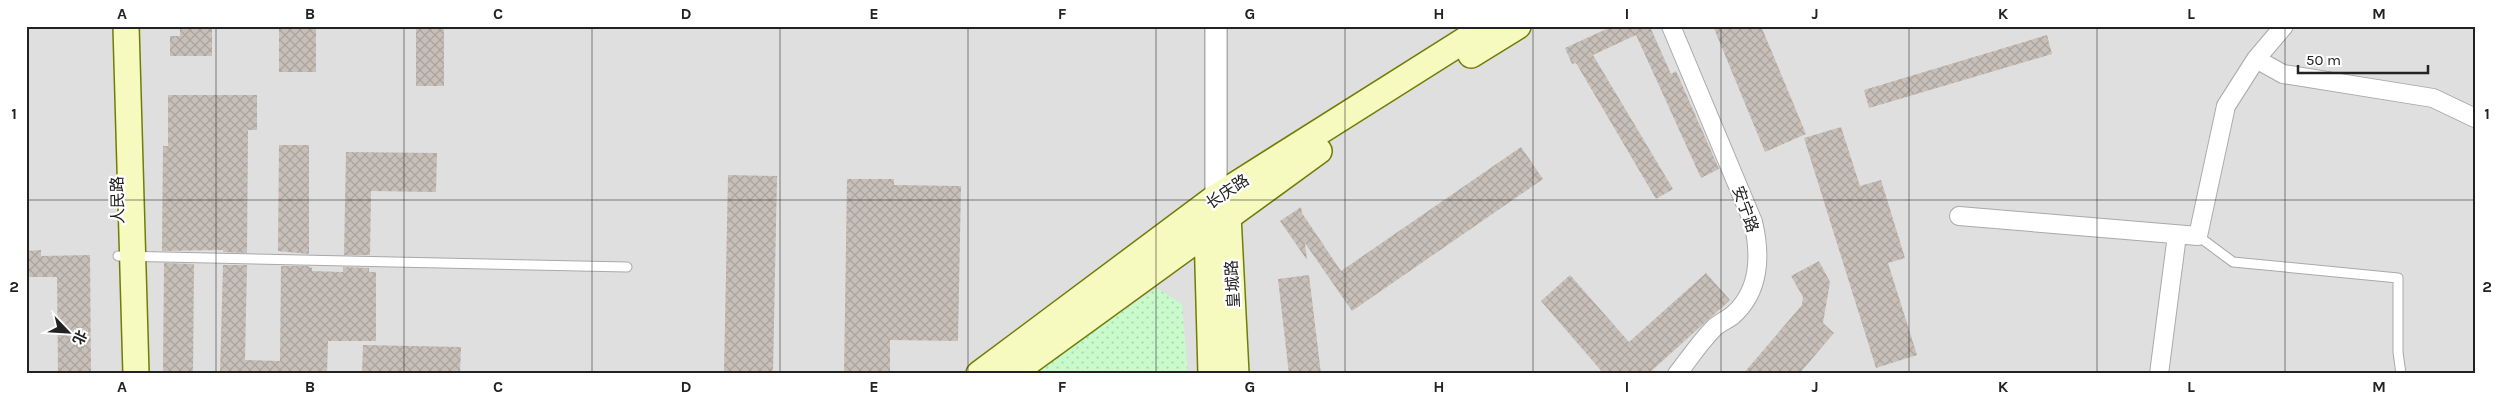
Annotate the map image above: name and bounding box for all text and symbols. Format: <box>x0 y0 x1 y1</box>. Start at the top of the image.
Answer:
text: A <box>117 4 127 23</box>
text: B <box>305 4 315 23</box>
text: C <box>493 4 503 23</box>
text: D <box>681 4 692 23</box>
text: E <box>869 4 879 23</box>
text: F <box>1058 4 1067 23</box>
text: G <box>1245 4 1255 23</box>
text: H <box>1433 4 1445 23</box>
text: I <box>1625 4 1629 23</box>
text: J <box>1811 4 1819 23</box>
text: K <box>1998 4 2009 23</box>
text: L <box>2187 4 2195 23</box>
text: M <box>2372 4 2386 23</box>
scale bar <box>2298 42 2428 74</box>
text: 50 m <box>2306 51 2341 69</box>
text: 1 <box>11 104 17 123</box>
text: 1 <box>2484 104 2490 123</box>
street label: 长庆路 <box>1202 170 1252 213</box>
street label: 人民路 <box>108 176 127 224</box>
street label: 安宁路 <box>1728 183 1763 235</box>
street label: 皇城路 <box>1222 260 1243 308</box>
text: 2 <box>9 277 19 296</box>
text: 2 <box>2482 277 2492 296</box>
north arrow <box>42 308 92 358</box>
text: 北 <box>69 327 90 347</box>
text: A <box>117 377 127 396</box>
text: B <box>305 377 315 396</box>
text: C <box>493 377 503 396</box>
text: D <box>681 377 692 396</box>
text: E <box>869 377 879 396</box>
text: F <box>1058 377 1067 396</box>
text: G <box>1245 377 1255 396</box>
text: H <box>1433 377 1445 396</box>
text: I <box>1625 377 1629 396</box>
text: J <box>1811 377 1819 396</box>
text: K <box>1998 377 2009 396</box>
text: L <box>2187 377 2195 396</box>
text: M <box>2372 377 2386 396</box>

